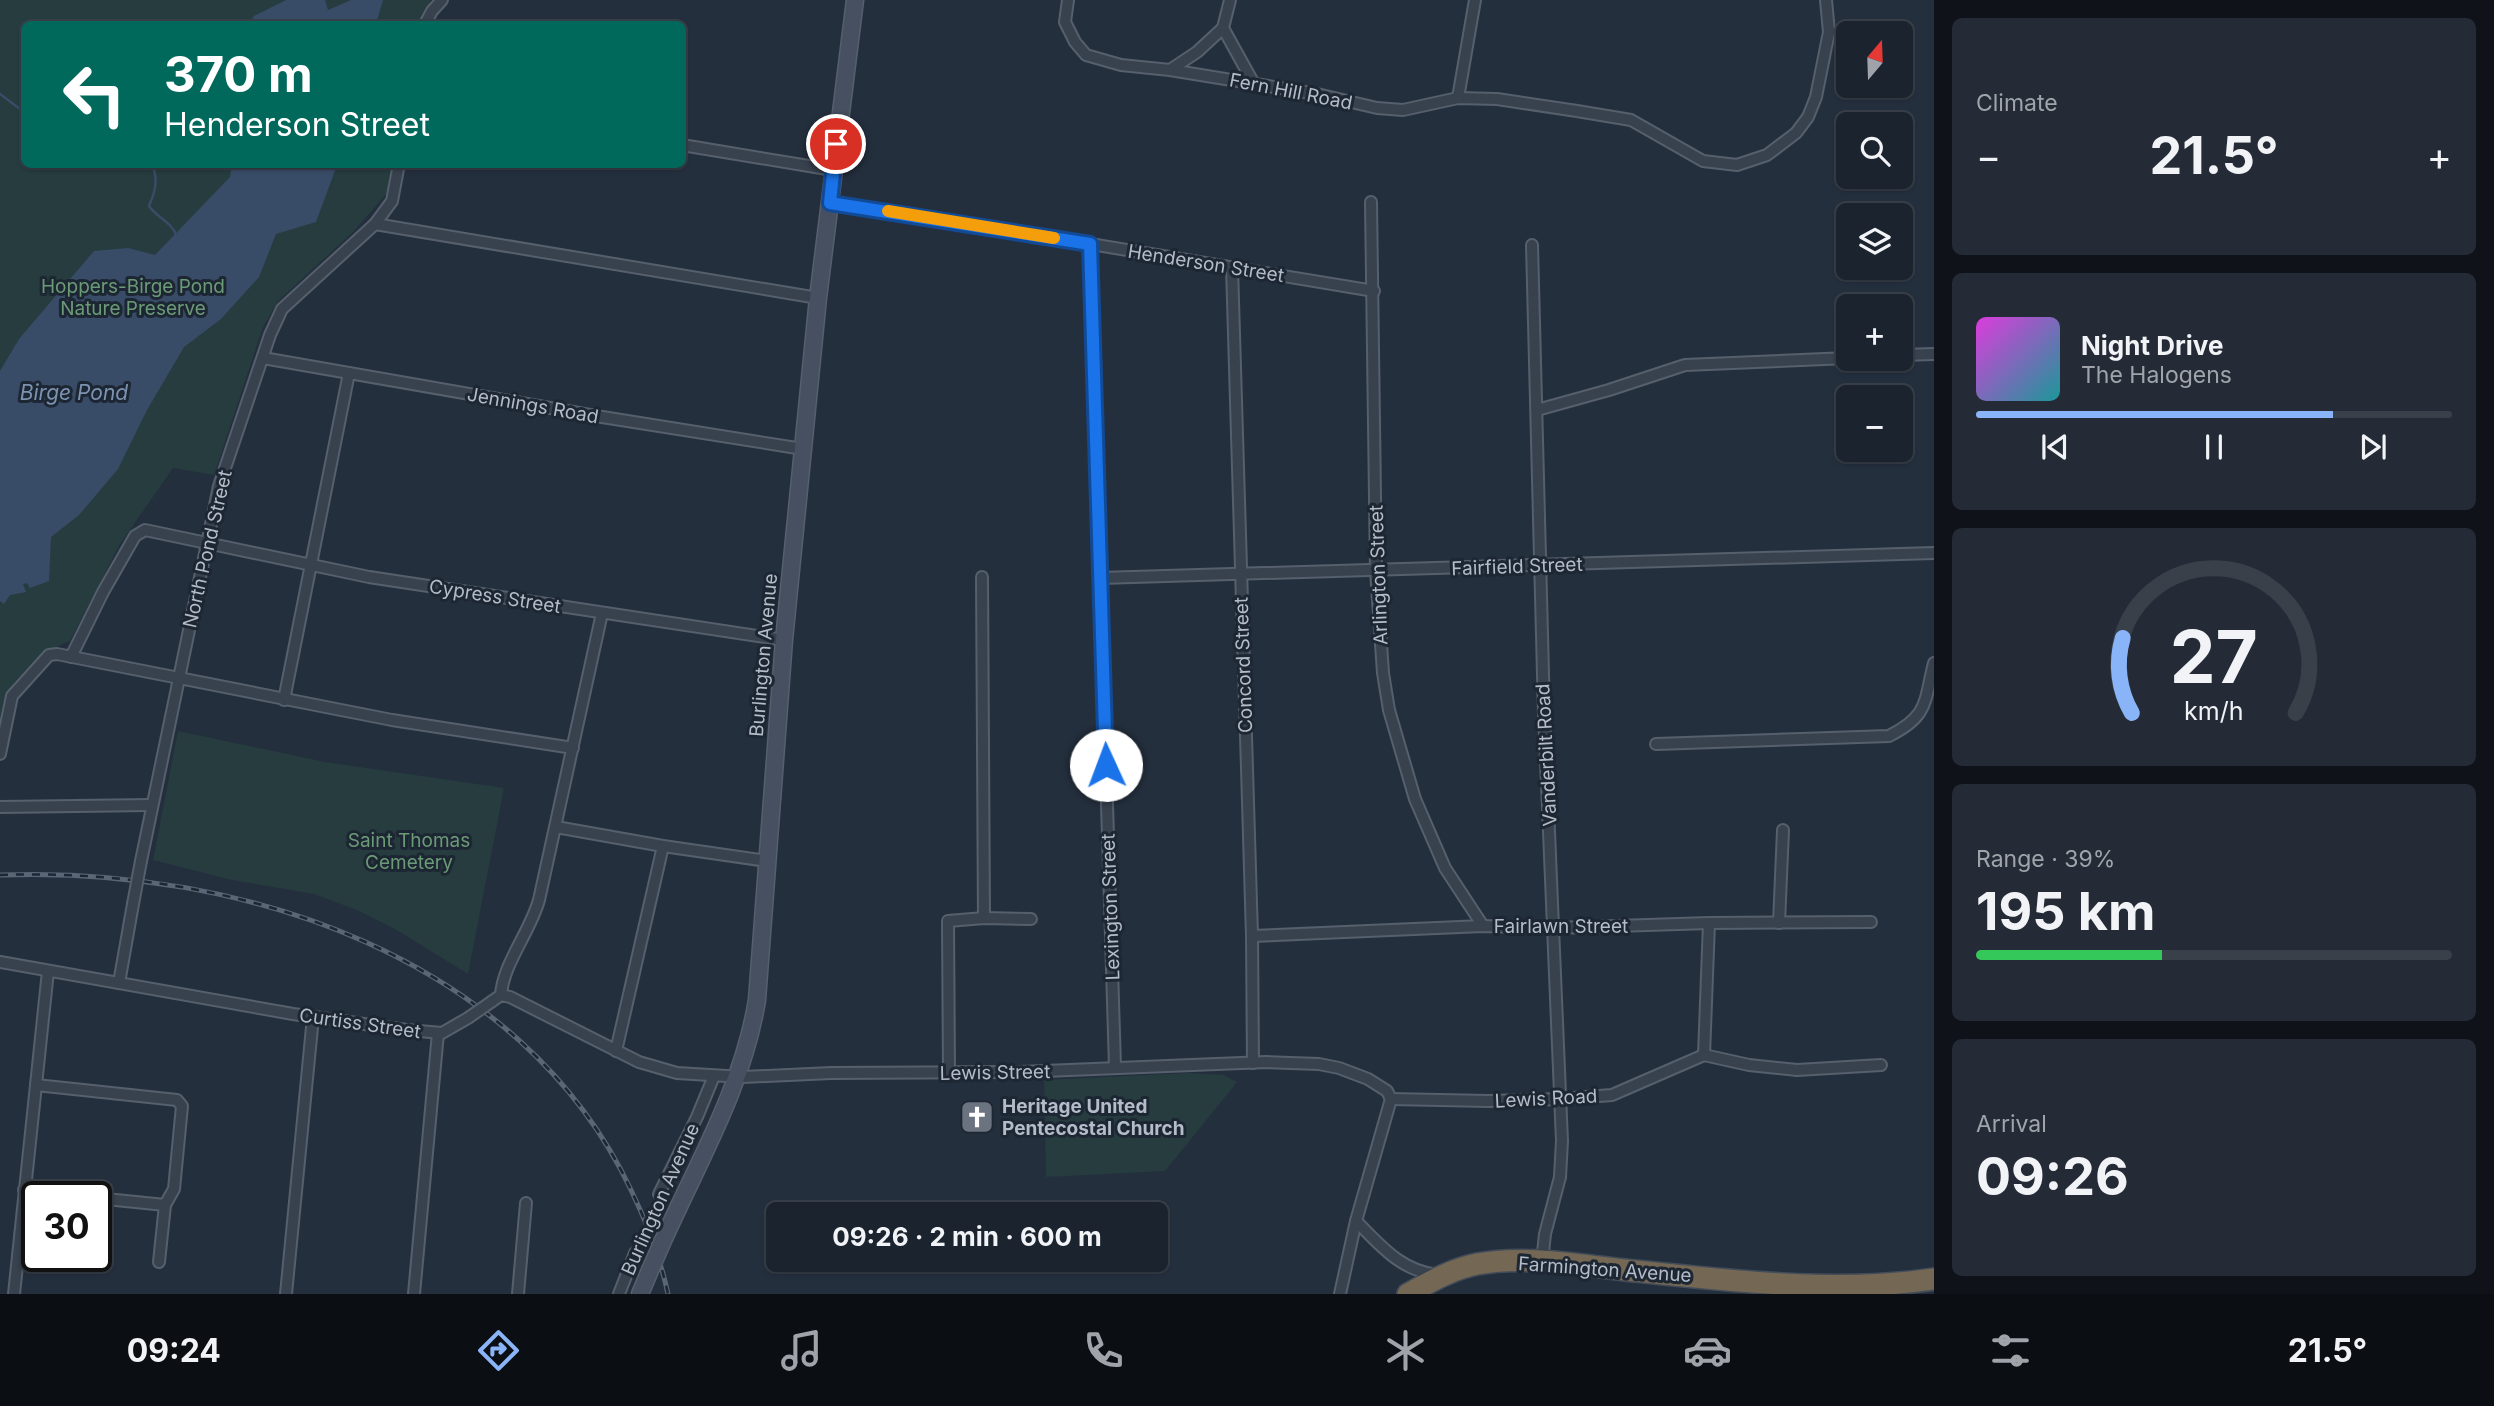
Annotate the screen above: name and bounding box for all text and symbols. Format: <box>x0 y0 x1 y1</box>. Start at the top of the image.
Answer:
north arrow <box>1836 21 1913 98</box>
map controls <box>1836 21 1913 462</box>
text: 370 m <box>164 45 313 104</box>
icon: left <box>49 49 140 140</box>
street label: Fern Hill Road <box>1228 68 1354 115</box>
text: Climate <box>1976 89 2058 117</box>
text: Henderson Street <box>164 105 430 144</box>
button: search <box>1836 112 1913 189</box>
pin <box>806 114 866 174</box>
text: 21.5° <box>2149 124 2279 187</box>
icon: arrive <box>817 125 855 163</box>
text: − <box>1976 133 2001 179</box>
text: + <box>2427 133 2452 179</box>
button: layers <box>1836 203 1913 280</box>
street label: Henderson Street <box>1126 240 1286 287</box>
park label: Hoppers-Birge Pond Nature Preserve <box>41 275 225 320</box>
button: + <box>1836 294 1913 371</box>
text: Night Drive <box>2081 330 2223 361</box>
text: The Halogens <box>2081 361 2232 389</box>
water label: Birge Pond <box>20 380 128 405</box>
street label: Jennings Road <box>465 383 600 428</box>
button: − <box>1836 385 1913 462</box>
icon: previous <box>2036 428 2074 466</box>
icon: pause <box>2195 428 2233 466</box>
icon: next <box>2354 428 2392 466</box>
street label: North Pond Street <box>178 468 237 630</box>
street label: Arlington Street <box>1365 504 1392 645</box>
street label: Fairfield Street <box>1451 553 1583 580</box>
street label: Burlington Avenue <box>745 572 782 738</box>
street label: Cypress Street <box>427 575 562 618</box>
street label: Concord Street <box>1230 597 1257 733</box>
text: 27 <box>2170 612 2258 701</box>
street label: Vanderbilt Road <box>1531 683 1562 827</box>
text: km/h <box>2184 696 2244 726</box>
position arrow <box>1069 728 1143 802</box>
park label: Saint Thomas Cemetery <box>348 829 470 874</box>
street label: Lexington Street <box>1096 833 1125 981</box>
text: Range · 39% <box>1976 845 2115 873</box>
text: 195 km <box>1976 880 2155 943</box>
street label: Fairlawn Street <box>1494 915 1628 938</box>
street label: Curtiss Street <box>298 1004 422 1043</box>
street label: Lewis Street <box>940 1060 1051 1085</box>
street label: Lewis Road <box>1494 1084 1598 1113</box>
place label: Heritage United Pentecostal Church <box>1002 1095 1185 1140</box>
church icon: Heritage United Pentecostal Church <box>958 1098 996 1136</box>
text: Arrival <box>1976 1110 2047 1138</box>
street label: Burlington Avenue <box>617 1120 704 1279</box>
text: 09:26 <box>1976 1145 2129 1208</box>
speed limit sign: 30 <box>21 1181 112 1272</box>
text: 09:26 · 2 min · 600 m <box>832 1221 1102 1252</box>
street label: Farmington Avenue <box>1518 1252 1692 1287</box>
icon: directions <box>474 1326 523 1375</box>
icon: music <box>777 1326 826 1375</box>
icon: phone <box>1079 1326 1128 1375</box>
icon: climate <box>1381 1326 1430 1375</box>
icon: car <box>1683 1326 1732 1375</box>
icon: filters <box>1986 1326 2035 1375</box>
text: 09:24 <box>127 1331 221 1370</box>
text: 21.5° <box>2288 1331 2367 1370</box>

